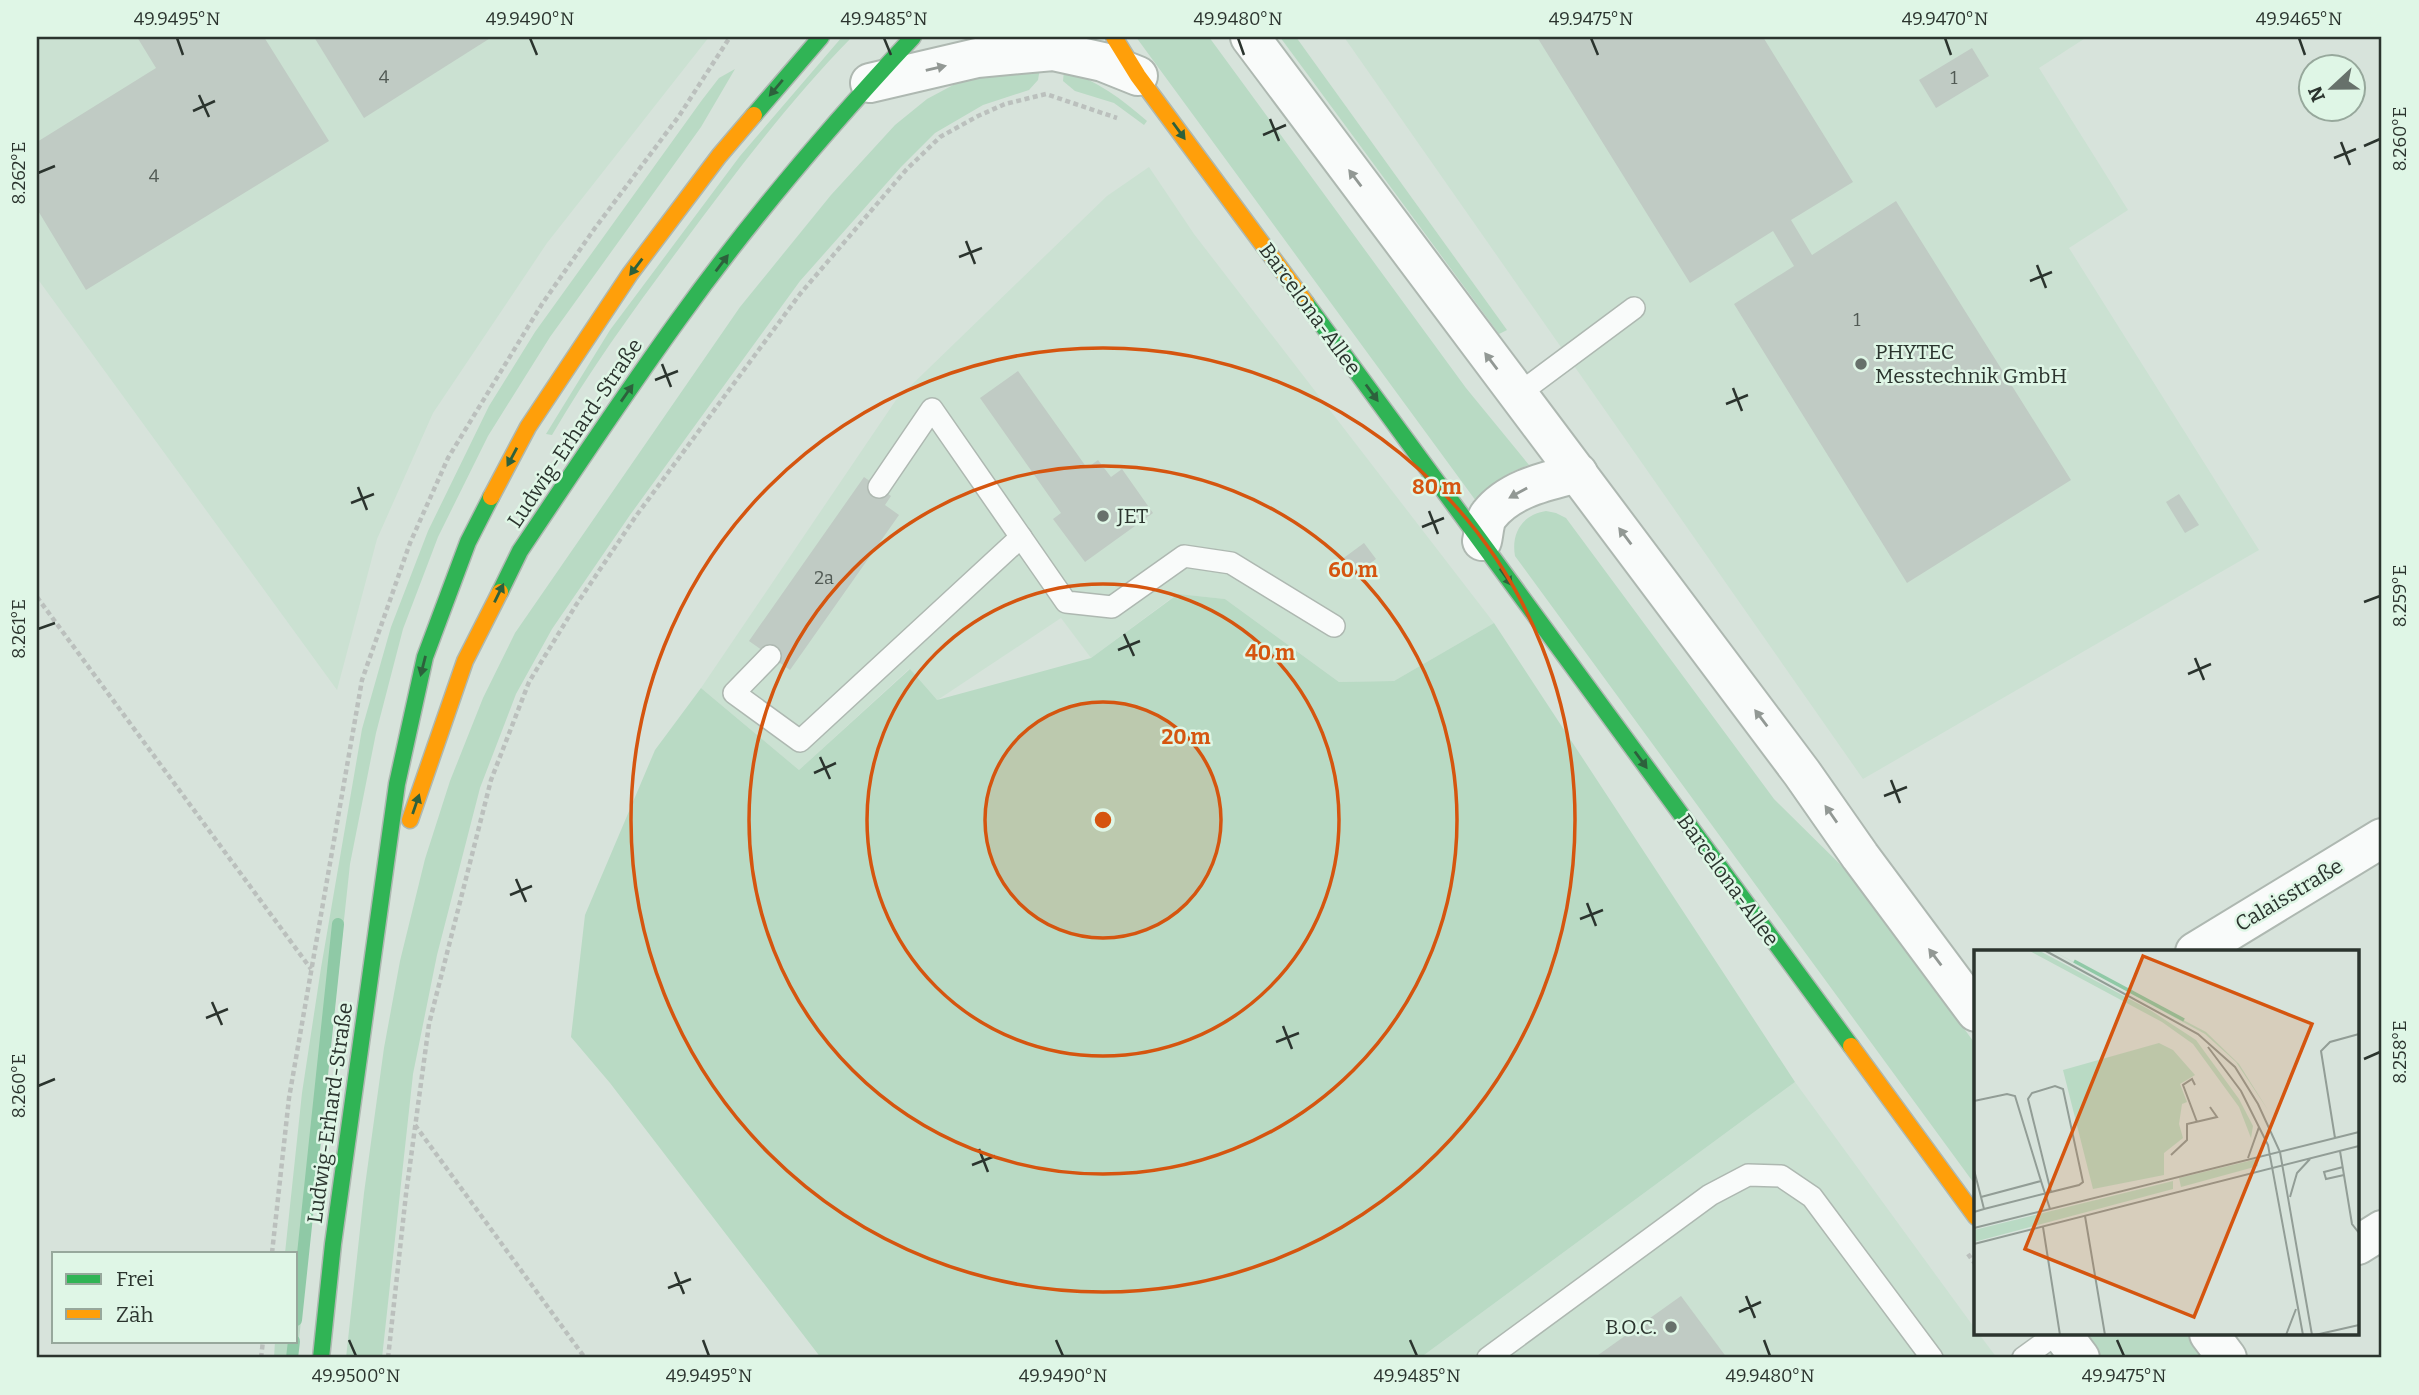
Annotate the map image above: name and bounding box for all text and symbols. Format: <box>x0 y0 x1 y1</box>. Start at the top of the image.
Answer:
text: 49.9495°N <box>134 8 220 30</box>
text: 49.9490°N <box>486 8 574 30</box>
text: 49.9485°N <box>841 8 927 30</box>
text: 49.9480°N <box>1194 8 1282 30</box>
text: 49.9475°N <box>1549 8 1633 30</box>
text: 49.9470°N <box>1902 8 1988 30</box>
text: 49.9465°N <box>2256 8 2342 30</box>
north arrow <box>2296 52 2366 122</box>
one-way arrow <box>925 62 947 73</box>
house number: 4 <box>379 66 390 88</box>
house number: 1 <box>1950 67 1958 89</box>
one-way arrow <box>769 80 784 97</box>
text: N <box>2303 83 2330 105</box>
text: 8.260°E <box>2389 107 2411 171</box>
one-way arrow <box>1172 122 1186 140</box>
text: 8.262°E <box>8 141 30 205</box>
house number: 4 <box>149 165 160 187</box>
one-way arrow <box>1349 169 1363 187</box>
street label: Barcelona-Allee <box>1253 238 1367 380</box>
one-way arrow <box>714 254 728 272</box>
one-way arrow <box>629 258 643 276</box>
house number: 1 <box>1853 309 1861 331</box>
street label: Ludwig-Erhard-Straße <box>502 333 648 533</box>
place label: PHYTEC Messtechnik GmbH <box>1875 339 2067 389</box>
one-way arrow <box>1485 352 1499 370</box>
marker: PHYTEC Messtechnik GmbH <box>1853 356 1869 372</box>
one-way arrow <box>620 384 634 402</box>
one-way arrow <box>1365 384 1379 402</box>
one-way arrow <box>506 448 518 468</box>
text: 80 m <box>1412 474 1462 500</box>
one-way arrow <box>1508 488 1528 499</box>
place label: JET <box>1116 503 1148 529</box>
marker: JET <box>1095 508 1111 524</box>
one-way arrow <box>1618 527 1632 545</box>
text: 60 m <box>1328 557 1378 583</box>
text: 8.259°E <box>2389 565 2411 627</box>
house number: 2a <box>814 567 834 589</box>
one-way arrow <box>1499 568 1513 586</box>
one-way arrow <box>493 583 504 603</box>
text: 8.261°E <box>8 599 30 659</box>
text: 40 m <box>1245 640 1295 666</box>
one-way arrow <box>418 656 429 678</box>
one-way arrow <box>1754 709 1768 728</box>
text: 20 m <box>1162 724 1210 750</box>
one-way arrow <box>1633 751 1648 769</box>
one-way arrow <box>411 793 422 814</box>
one-way arrow <box>1824 805 1838 823</box>
centre of rings <box>1091 808 1115 832</box>
street label: Barcelona-Allee <box>1671 809 1785 951</box>
street label: Calaisstraße <box>2231 853 2347 937</box>
one-way arrow <box>1929 948 1943 966</box>
inset map <box>1974 950 2360 1336</box>
street label: Ludwig-Erhard-Straße <box>302 1001 358 1225</box>
text: 8.258°E <box>2389 1020 2411 1084</box>
text: 8.260°E <box>8 1054 30 1118</box>
legend <box>52 1252 298 1342</box>
text: Frei <box>116 1266 154 1292</box>
text: Zäh <box>116 1302 154 1328</box>
place label: B.O.C. <box>1605 1314 1657 1340</box>
marker: B.O.C. <box>1663 1319 1679 1335</box>
text: 49.9500°N <box>312 1365 400 1387</box>
text: 49.9495°N <box>666 1365 752 1387</box>
text: 49.9490°N <box>1019 1365 1107 1387</box>
text: 49.9485°N <box>1374 1365 1460 1387</box>
text: 49.9480°N <box>1726 1365 1814 1387</box>
text: 49.9475°N <box>2082 1365 2166 1387</box>

